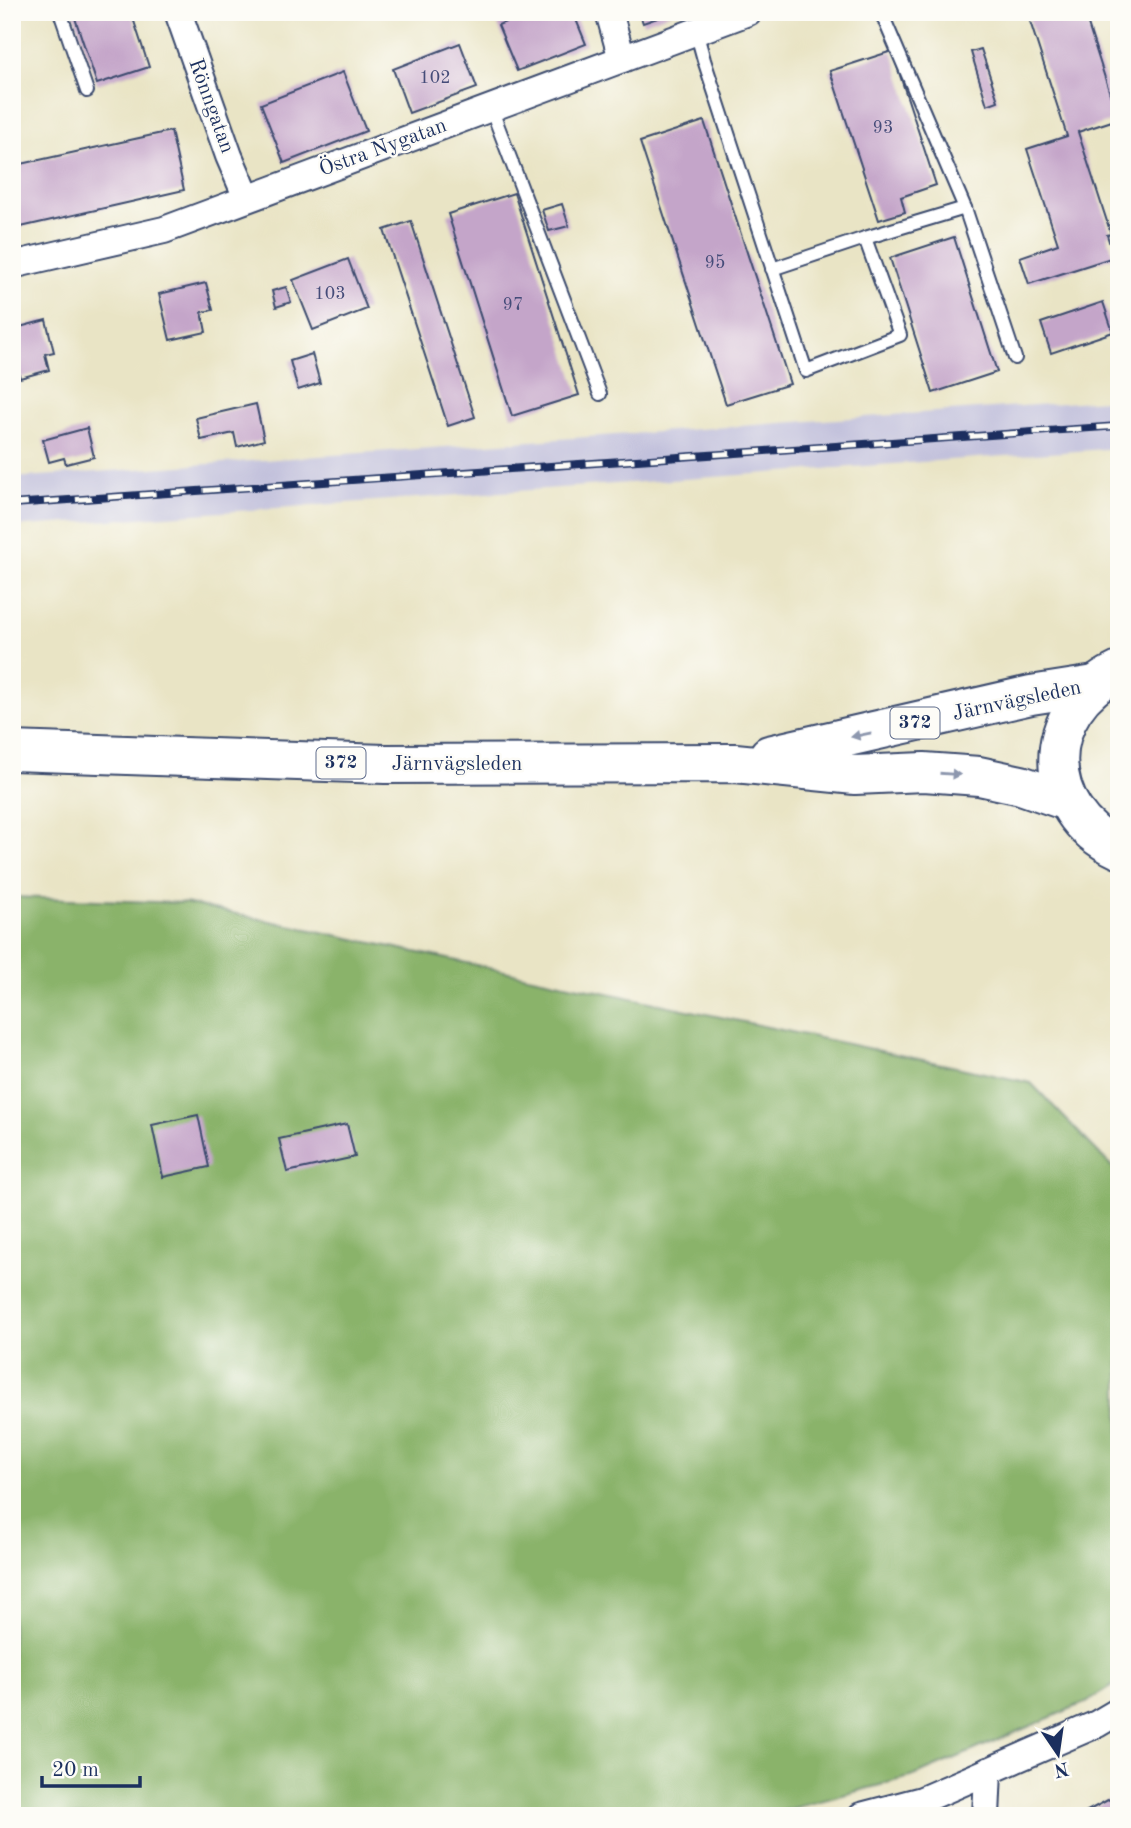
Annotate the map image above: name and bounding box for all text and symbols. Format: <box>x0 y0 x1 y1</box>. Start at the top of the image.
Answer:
street label: Rönngatan <box>184 56 238 156</box>
house number: 102 <box>419 69 451 87</box>
street label: Östra Nygatan <box>315 111 450 181</box>
house number: 93 <box>873 119 893 137</box>
house number: 95 <box>705 254 725 272</box>
house number: 103 <box>314 285 346 303</box>
house number: 97 <box>503 296 523 314</box>
street label: Järnvägsleden <box>951 677 1083 725</box>
road number: 372 <box>890 708 940 738</box>
one-way arrow <box>849 730 871 741</box>
road number: 372 <box>316 748 366 778</box>
street label: Järnvägsleden <box>392 754 522 775</box>
one-way arrow <box>939 769 961 780</box>
north arrow <box>1023 1720 1092 1790</box>
scale bar <box>42 1744 140 1788</box>
text: N <box>1052 1757 1070 1779</box>
text: 20 m <box>52 1760 99 1781</box>

